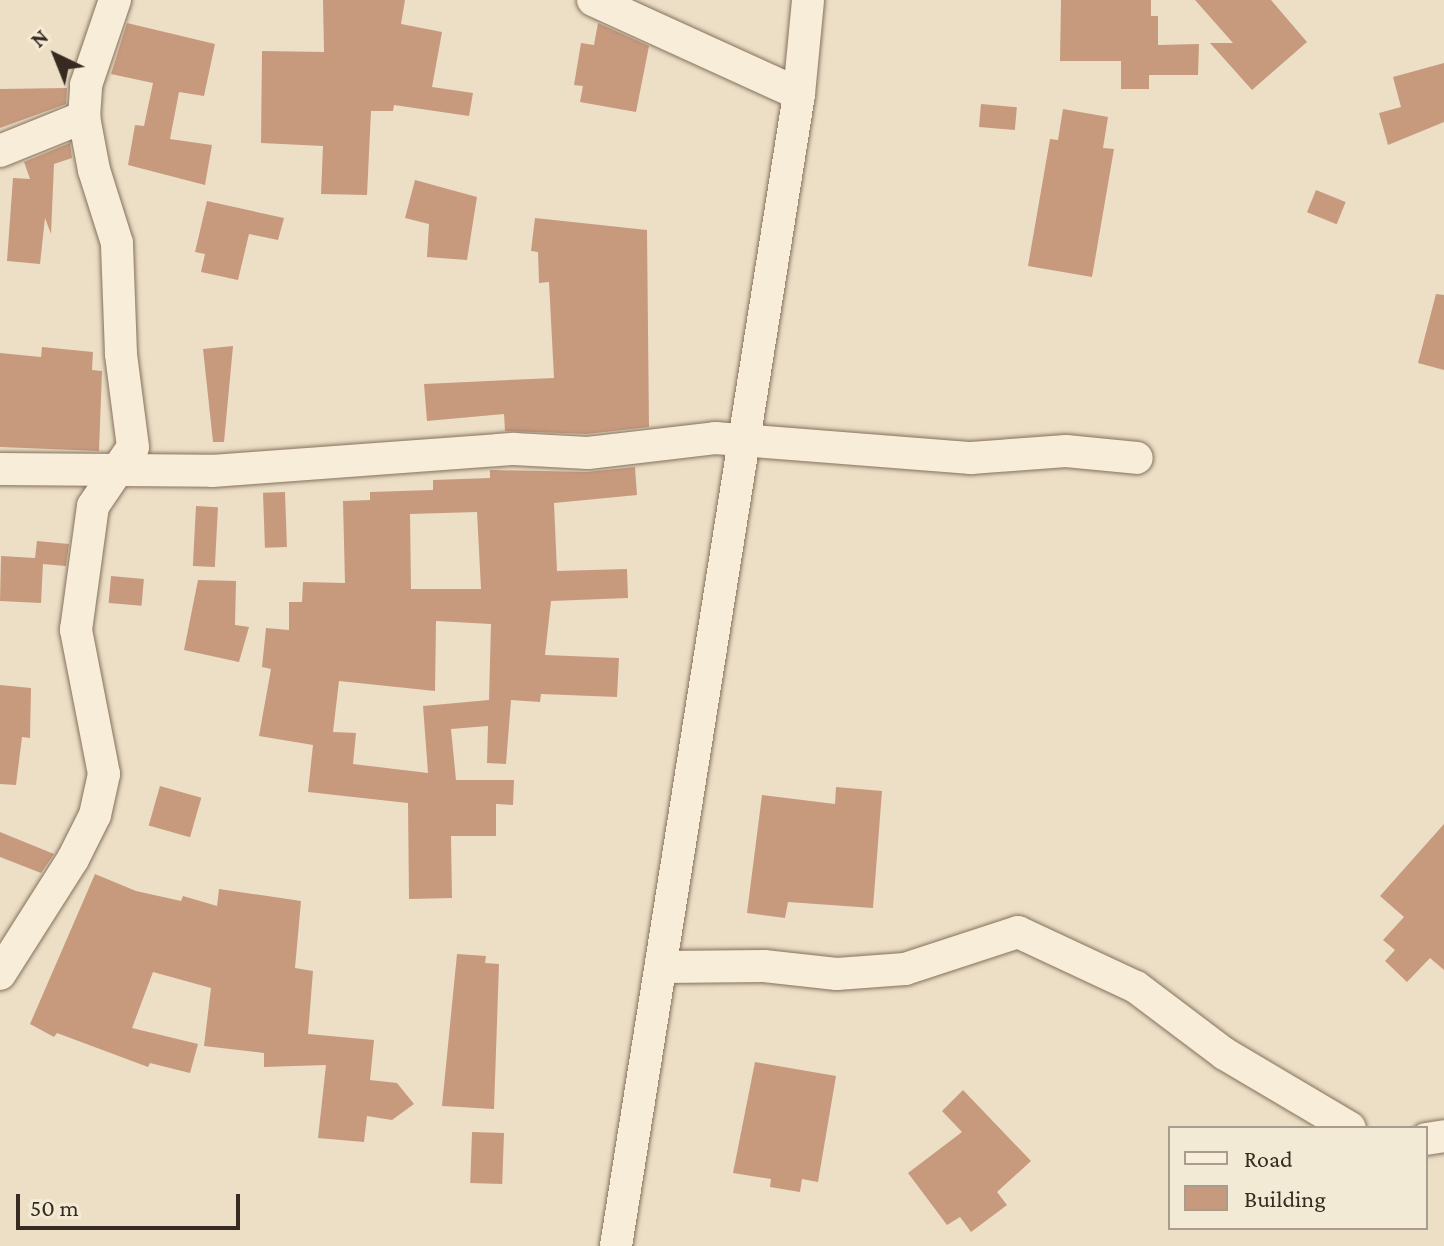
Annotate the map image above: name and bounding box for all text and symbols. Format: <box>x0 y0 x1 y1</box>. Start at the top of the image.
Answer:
north arrow <box>16 16 96 96</box>
text: N <box>25 24 53 52</box>
legend <box>1168 1126 1428 1230</box>
text: Road <box>1244 1145 1293 1172</box>
scale bar <box>20 1178 244 1228</box>
text: Building <box>1244 1185 1326 1212</box>
text: 50 m <box>30 1194 79 1221</box>

